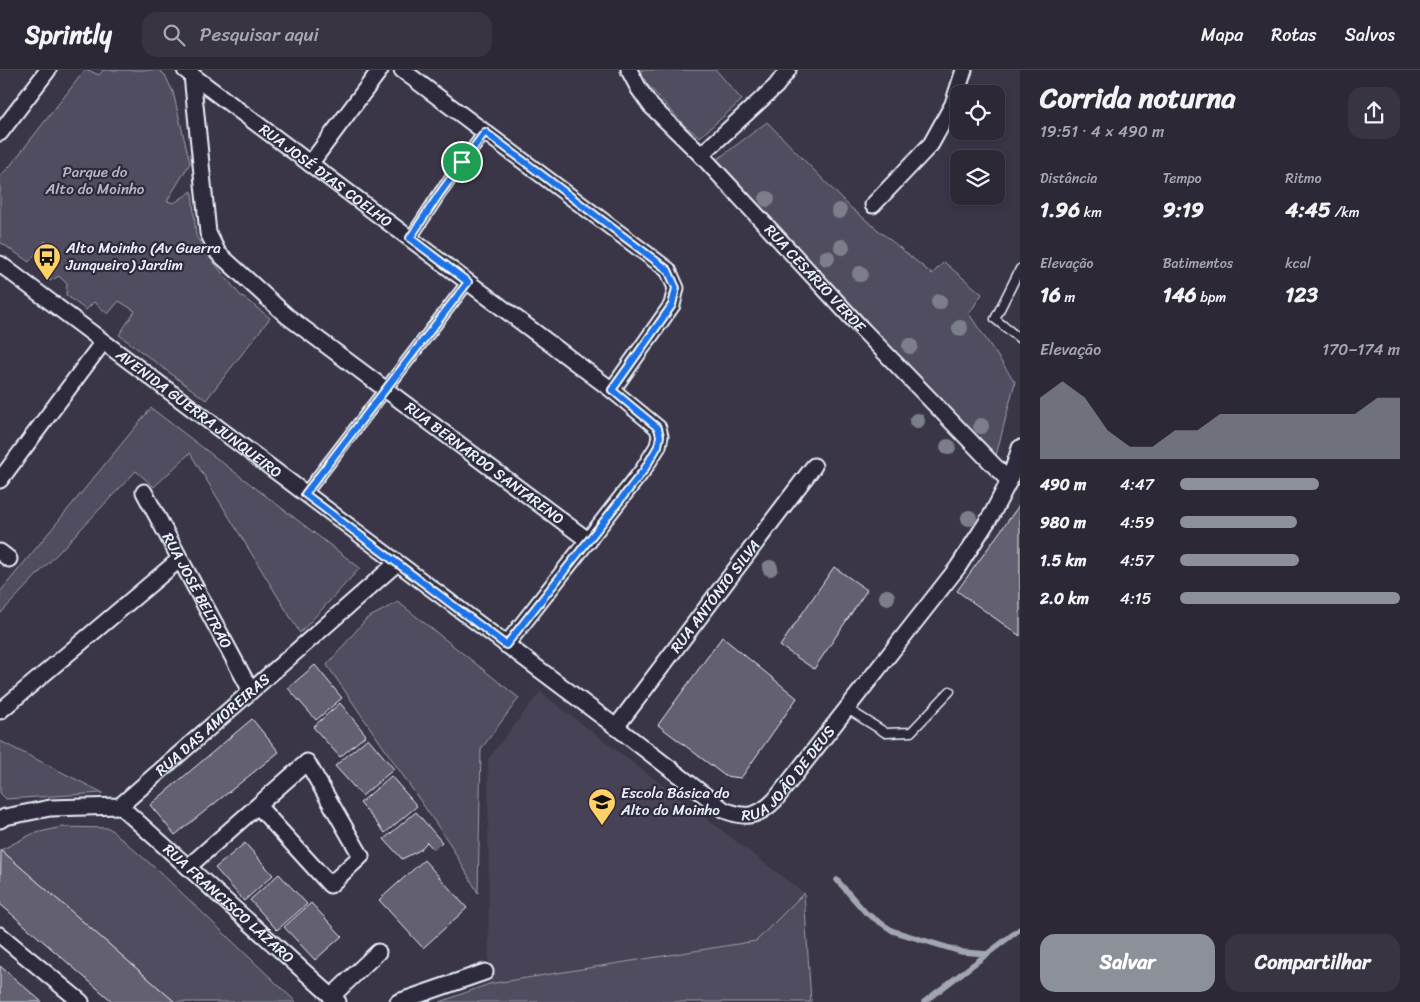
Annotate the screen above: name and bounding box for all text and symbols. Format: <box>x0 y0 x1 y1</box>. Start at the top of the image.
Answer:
search box <box>142 12 492 57</box>
text: Sprintly <box>25 14 112 56</box>
text: Pesquisar aqui <box>200 18 319 51</box>
text: Mapa <box>1201 19 1243 51</box>
text: Rotas <box>1271 19 1317 51</box>
text: Salvos <box>1345 19 1395 51</box>
icon: search <box>160 21 188 49</box>
text: Corrida noturna <box>1040 73 1236 122</box>
map controls <box>950 85 1005 205</box>
button: locate <box>950 85 1005 140</box>
button: share <box>1348 87 1400 139</box>
street label: RUA JOSÉ DIAS COELHO <box>253 117 398 234</box>
text: 19:51 · 4 × 490 m <box>1040 117 1164 146</box>
pin <box>441 141 483 183</box>
icon: arrive <box>448 148 476 176</box>
button: layers <box>950 150 1005 205</box>
park label: Parque do Alto do Moinho <box>45 159 145 202</box>
text: Distância <box>1040 166 1097 191</box>
text: Tempo <box>1163 166 1202 191</box>
text: Ritmo <box>1285 166 1322 191</box>
text: 1.96 <box>1040 191 1080 229</box>
text: 9:19 <box>1163 191 1204 229</box>
text: 4:45 <box>1285 191 1331 229</box>
text: km <box>1080 200 1102 225</box>
text: /km <box>1331 200 1360 225</box>
street label: RUA CESÁRIO VERDE <box>758 218 873 339</box>
place label: Alto Moinho (Av Guerra Junqueiro) Jardim <box>65 235 221 278</box>
bus stop icon: Alto Moinho (Av Guerra Junqueiro) Jardim <box>32 242 62 281</box>
text: Elevação <box>1040 251 1093 276</box>
text: Batimentos <box>1163 251 1233 276</box>
text: kcal <box>1285 251 1311 276</box>
text: 16 <box>1040 276 1061 314</box>
text: 146 <box>1163 276 1197 314</box>
text: 123 <box>1285 276 1318 314</box>
text: m <box>1061 285 1075 310</box>
text: bpm <box>1197 285 1226 310</box>
text: Elevação <box>1040 335 1101 364</box>
text: 170–174 m <box>1322 335 1400 364</box>
street label: AVENIDA GUERRA JUNQUEIRO <box>109 342 288 485</box>
street label: RUA BERNARDO SANTARENO <box>399 395 570 532</box>
text: 490 m <box>1040 470 1086 499</box>
text: 4:47 <box>1120 470 1154 499</box>
text: 980 m <box>1040 508 1086 537</box>
text: 4:59 <box>1120 508 1154 537</box>
street label: RUA JOSÉ BELTRÃO <box>155 528 239 654</box>
street label: RUA ANTÓNIO SILVA <box>663 534 767 659</box>
text: 1.5 km <box>1040 546 1086 575</box>
text: 4:57 <box>1120 546 1154 575</box>
text: 2.0 km <box>1040 584 1089 613</box>
text: 4:15 <box>1120 584 1151 613</box>
street label: RUA DAS AMOREIRAS <box>149 666 277 783</box>
street label: RUA JOÃO DE DEUS <box>741 719 842 828</box>
place label: Escola Básica do Alto do Moinho <box>620 780 730 823</box>
school or university icon: Escola Básica do Alto do Moinho <box>587 787 617 826</box>
street label: RUA FRANCISCO LÁZARO <box>157 837 301 970</box>
button: Salvar <box>1040 934 1215 992</box>
button: Compartilhar <box>1225 934 1400 992</box>

